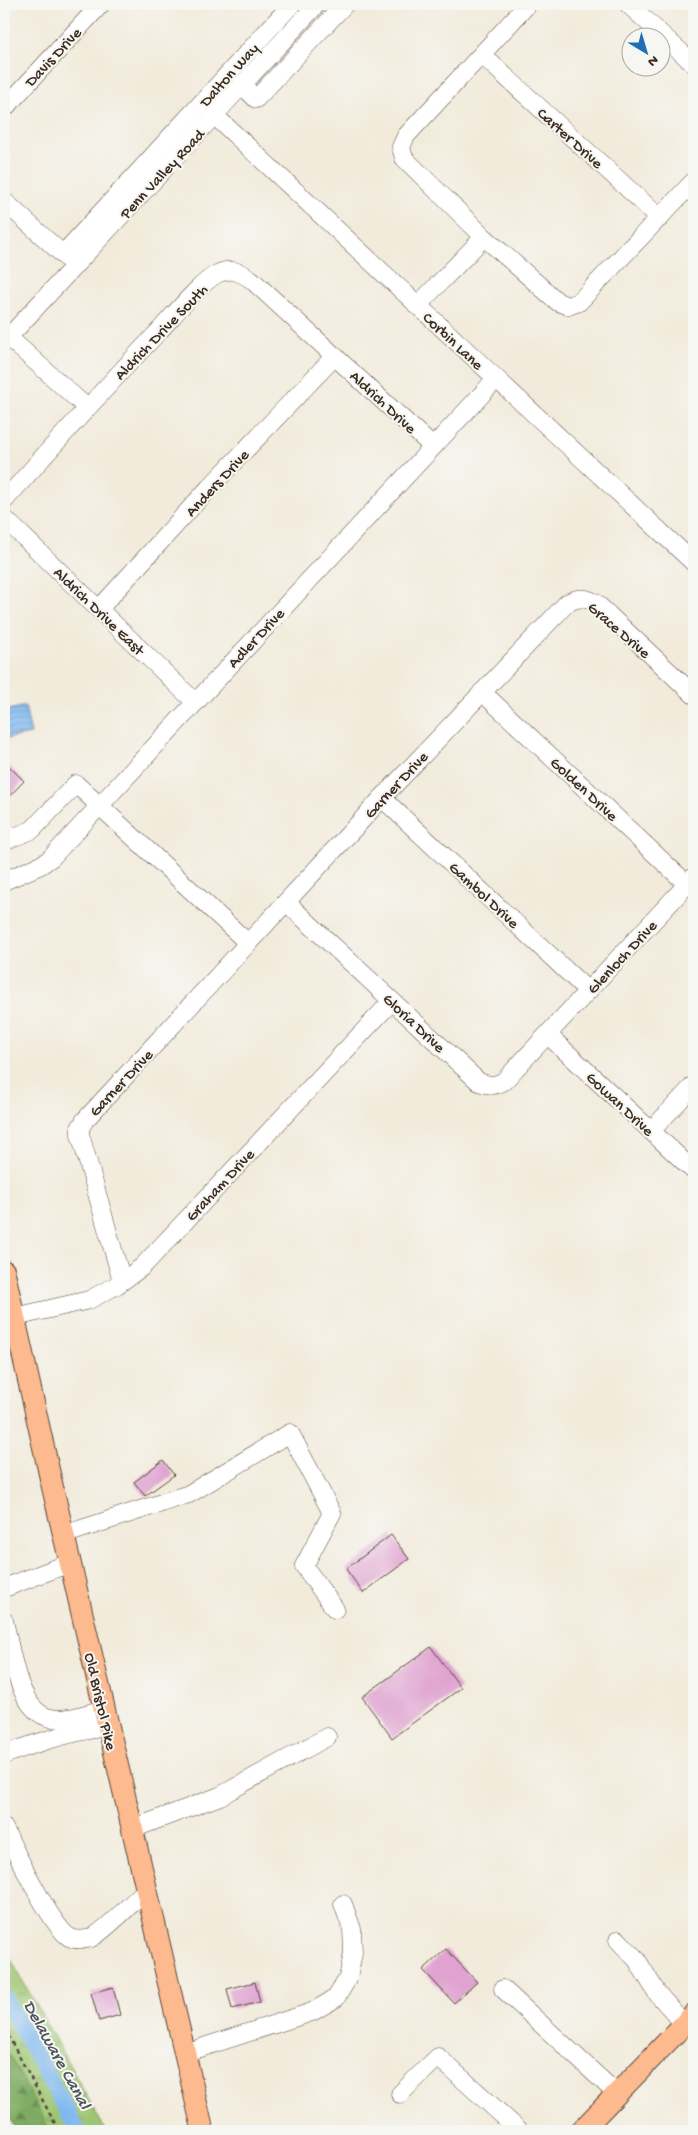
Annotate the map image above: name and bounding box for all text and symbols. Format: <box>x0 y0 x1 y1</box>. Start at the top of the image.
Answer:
street label: Davis Drive <box>22 24 87 93</box>
north arrow <box>620 28 670 78</box>
street label: Dalton Way <box>196 40 264 113</box>
text: N <box>644 51 661 70</box>
street label: Carter Drive <box>532 105 606 175</box>
street label: Penn Valley Road <box>116 125 211 225</box>
street label: Aldrich Drive South <box>112 281 214 385</box>
street label: Corbin Lane <box>417 310 487 376</box>
street label: Aldrich Drive <box>344 368 419 440</box>
street label: Anders Drive <box>183 446 255 522</box>
street label: Aldrich Drive East <box>48 564 148 662</box>
street label: Grace Drive <box>582 599 654 665</box>
street label: Adler Drive <box>225 605 291 673</box>
street label: Garner Drive <box>362 748 434 824</box>
street label: Golden Drive <box>545 754 621 827</box>
street label: Gambol Drive <box>443 859 522 934</box>
street label: Glenloch Drive <box>585 917 663 999</box>
street label: Gloria Drive <box>377 991 448 1059</box>
street label: Garner Drive <box>87 1046 159 1122</box>
street label: Gowan Drive <box>581 1069 657 1142</box>
street label: Graham Drive <box>183 1146 260 1227</box>
street label: Old Bristol Pike <box>78 1651 119 1753</box>
water label: Delaware Canal <box>17 1997 95 2114</box>

